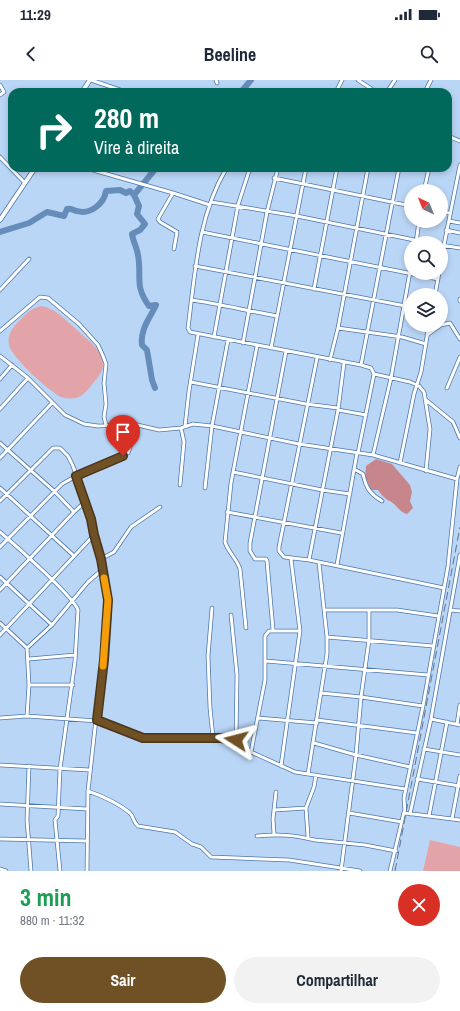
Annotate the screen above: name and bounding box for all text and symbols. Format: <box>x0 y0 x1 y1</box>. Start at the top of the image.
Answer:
text: 11:29 <box>20 4 51 25</box>
text: Beeline <box>204 42 256 67</box>
icon: back <box>20 43 42 65</box>
icon: search <box>418 43 440 65</box>
text: 280 m <box>94 99 159 137</box>
icon: right <box>28 104 80 156</box>
text: Vire à direita <box>94 135 179 160</box>
north arrow <box>404 184 448 228</box>
map controls <box>404 184 448 332</box>
button: search <box>404 236 448 280</box>
button: layers <box>404 288 448 332</box>
pin <box>106 415 140 456</box>
icon: arrive <box>112 421 134 443</box>
position arrow <box>215 719 257 761</box>
text: 3 min <box>20 881 71 913</box>
button: close <box>398 884 440 926</box>
text: 880 m · 11:32 <box>20 912 84 929</box>
button: Sair <box>20 957 226 1003</box>
button: Compartilhar <box>234 957 440 1003</box>

